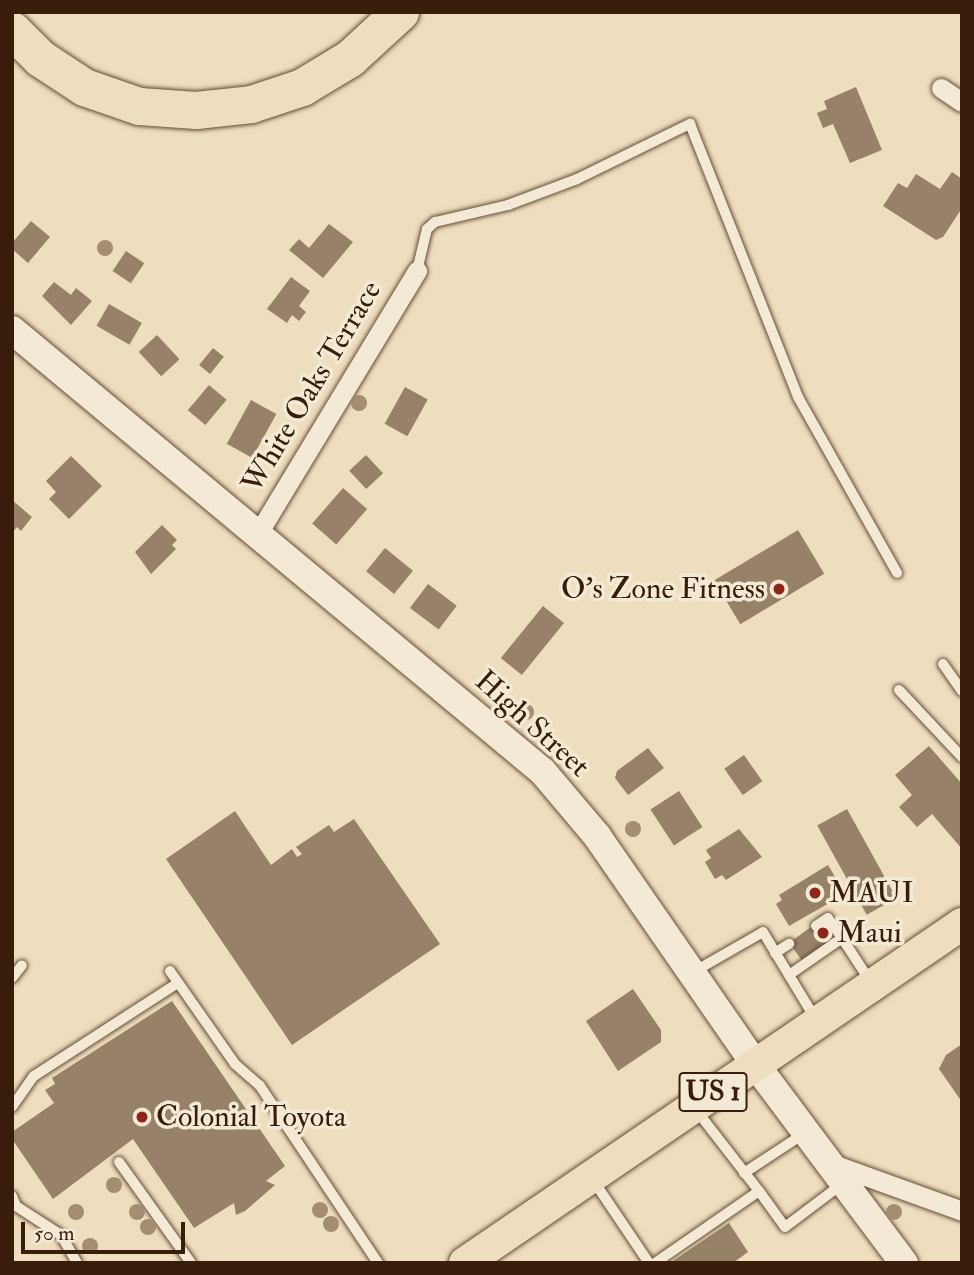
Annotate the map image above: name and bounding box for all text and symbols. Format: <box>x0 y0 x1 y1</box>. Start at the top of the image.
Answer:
street label: White Oaks Terrace <box>235 275 389 499</box>
place label: O's Zone Fitness <box>561 571 765 607</box>
marker: O's Zone Fitness <box>771 581 787 597</box>
street label: High Street <box>467 663 597 785</box>
place label: MAUI <box>829 875 914 911</box>
marker: MAUI <box>807 885 823 901</box>
place label: Maui <box>837 915 902 951</box>
marker: Maui <box>815 925 831 941</box>
road number: US 1 <box>678 1068 748 1116</box>
place label: Colonial Toyota <box>156 1099 346 1135</box>
marker: Colonial Toyota <box>134 1109 150 1125</box>
scale bar <box>24 1208 189 1252</box>
text: 50 m <box>34 1220 75 1247</box>

